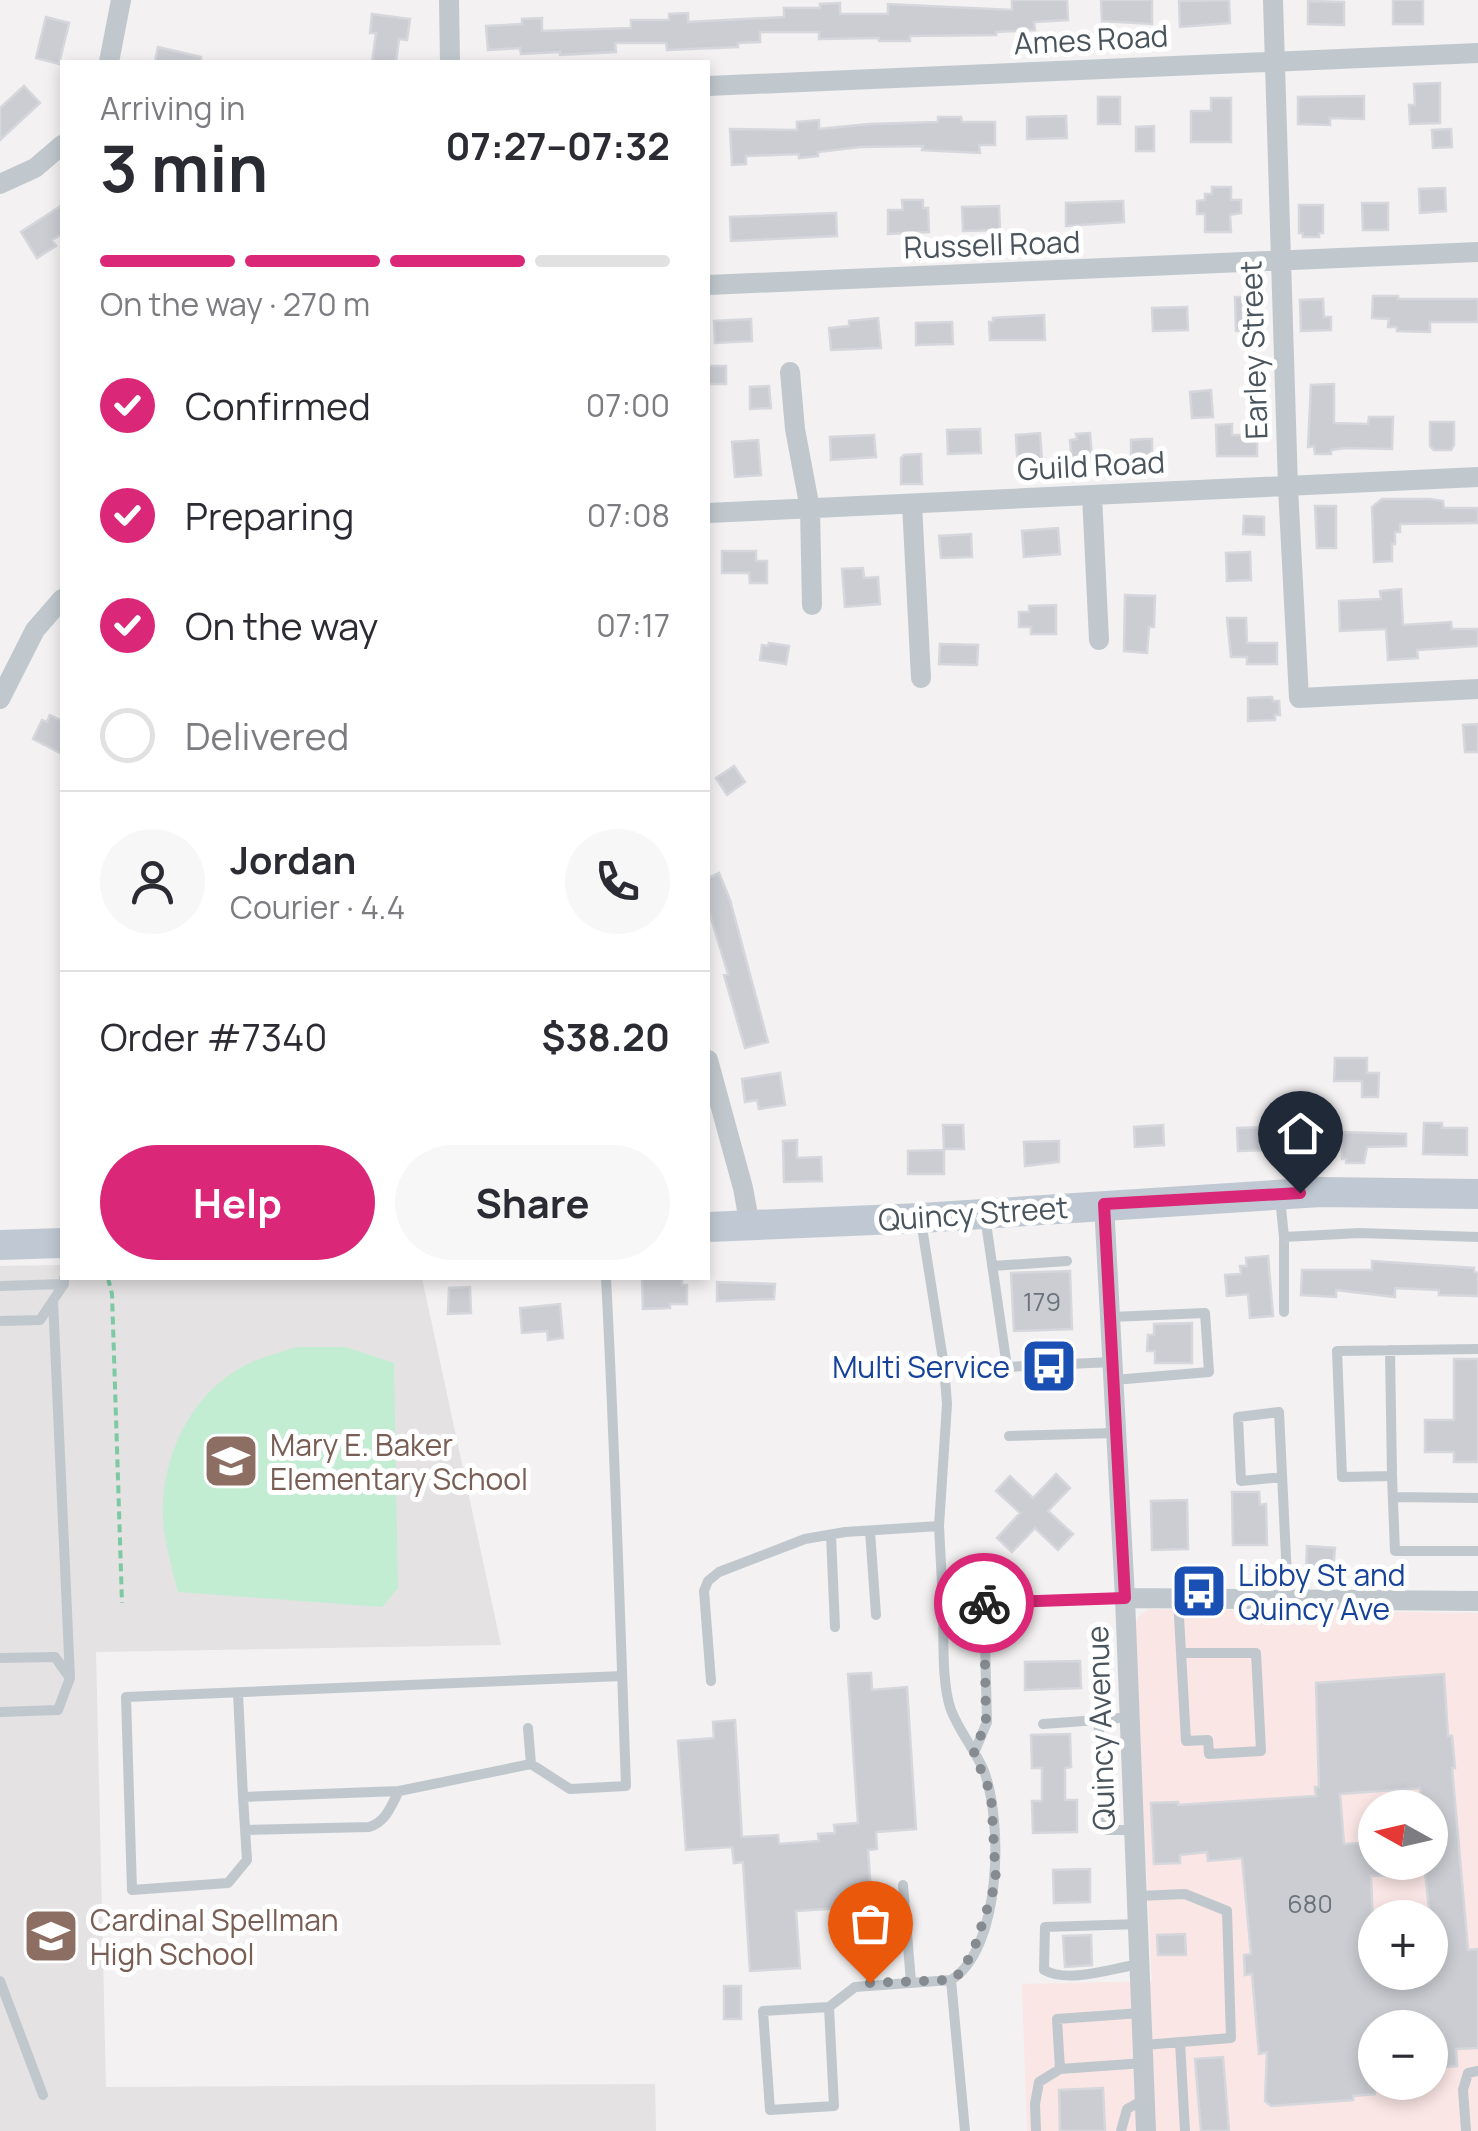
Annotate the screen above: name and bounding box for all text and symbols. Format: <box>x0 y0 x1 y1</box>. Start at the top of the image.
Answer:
street label: Ames Road <box>1013 14 1169 64</box>
text: Arriving in <box>100 86 245 130</box>
text: 07:27–07:32 <box>445 119 670 171</box>
text: 3 min <box>100 123 268 212</box>
street label: Russell Road <box>903 220 1081 268</box>
street label: Earley Street <box>1229 260 1277 440</box>
text: On the way · 270 m <box>100 282 370 326</box>
icon: check <box>100 378 155 433</box>
text: Confirmed <box>185 379 371 431</box>
text: 07:00 <box>586 383 670 427</box>
street label: Guild Road <box>1016 441 1166 489</box>
icon: check <box>100 488 155 543</box>
text: Preparing <box>185 489 354 541</box>
text: 07:08 <box>587 493 670 537</box>
icon: check <box>100 598 155 653</box>
text: On the way <box>185 599 378 651</box>
text: 07:17 <box>596 603 670 647</box>
text: Delivered <box>185 709 349 761</box>
button: person <box>100 829 205 934</box>
button: phone <box>565 829 670 934</box>
text: Jordan <box>230 833 356 885</box>
text: Courier · 4.4 <box>230 885 405 929</box>
text: Order #7340 <box>100 1010 328 1062</box>
text: $38.20 <box>542 1010 670 1062</box>
pin <box>1258 1091 1343 1194</box>
icon: home <box>1273 1106 1328 1161</box>
button: Help <box>100 1145 375 1260</box>
button: Share <box>395 1145 670 1260</box>
street label: Quincy Street <box>877 1186 1069 1240</box>
house number: 179 <box>1023 1284 1061 1319</box>
bus stop icon: Multi Service <box>1019 1336 1079 1396</box>
place label: Multi Service <box>832 1346 1010 1387</box>
place label: Mary E. Baker Elementary School <box>270 1424 528 1499</box>
school or university icon: Mary E. Baker Elementary School <box>201 1431 261 1491</box>
courier <box>934 1553 1034 1653</box>
place label: Libby St and Quincy Ave <box>1238 1554 1406 1629</box>
bus stop icon: Libby St and Quincy Ave <box>1169 1561 1229 1621</box>
icon: bike <box>957 1576 1012 1631</box>
street label: Quincy Avenue <box>1076 1625 1124 1831</box>
north arrow <box>1358 1790 1448 1880</box>
map controls <box>1358 1790 1448 2100</box>
pin <box>828 1881 913 1984</box>
house number: 680 <box>1287 1886 1333 1921</box>
icon: bag <box>843 1896 898 1951</box>
place label: Cardinal Spellman High School <box>90 1899 339 1974</box>
button: + <box>1358 1900 1448 1990</box>
school or university icon: Cardinal Spellman High School <box>21 1906 81 1966</box>
button: − <box>1358 2010 1448 2100</box>

